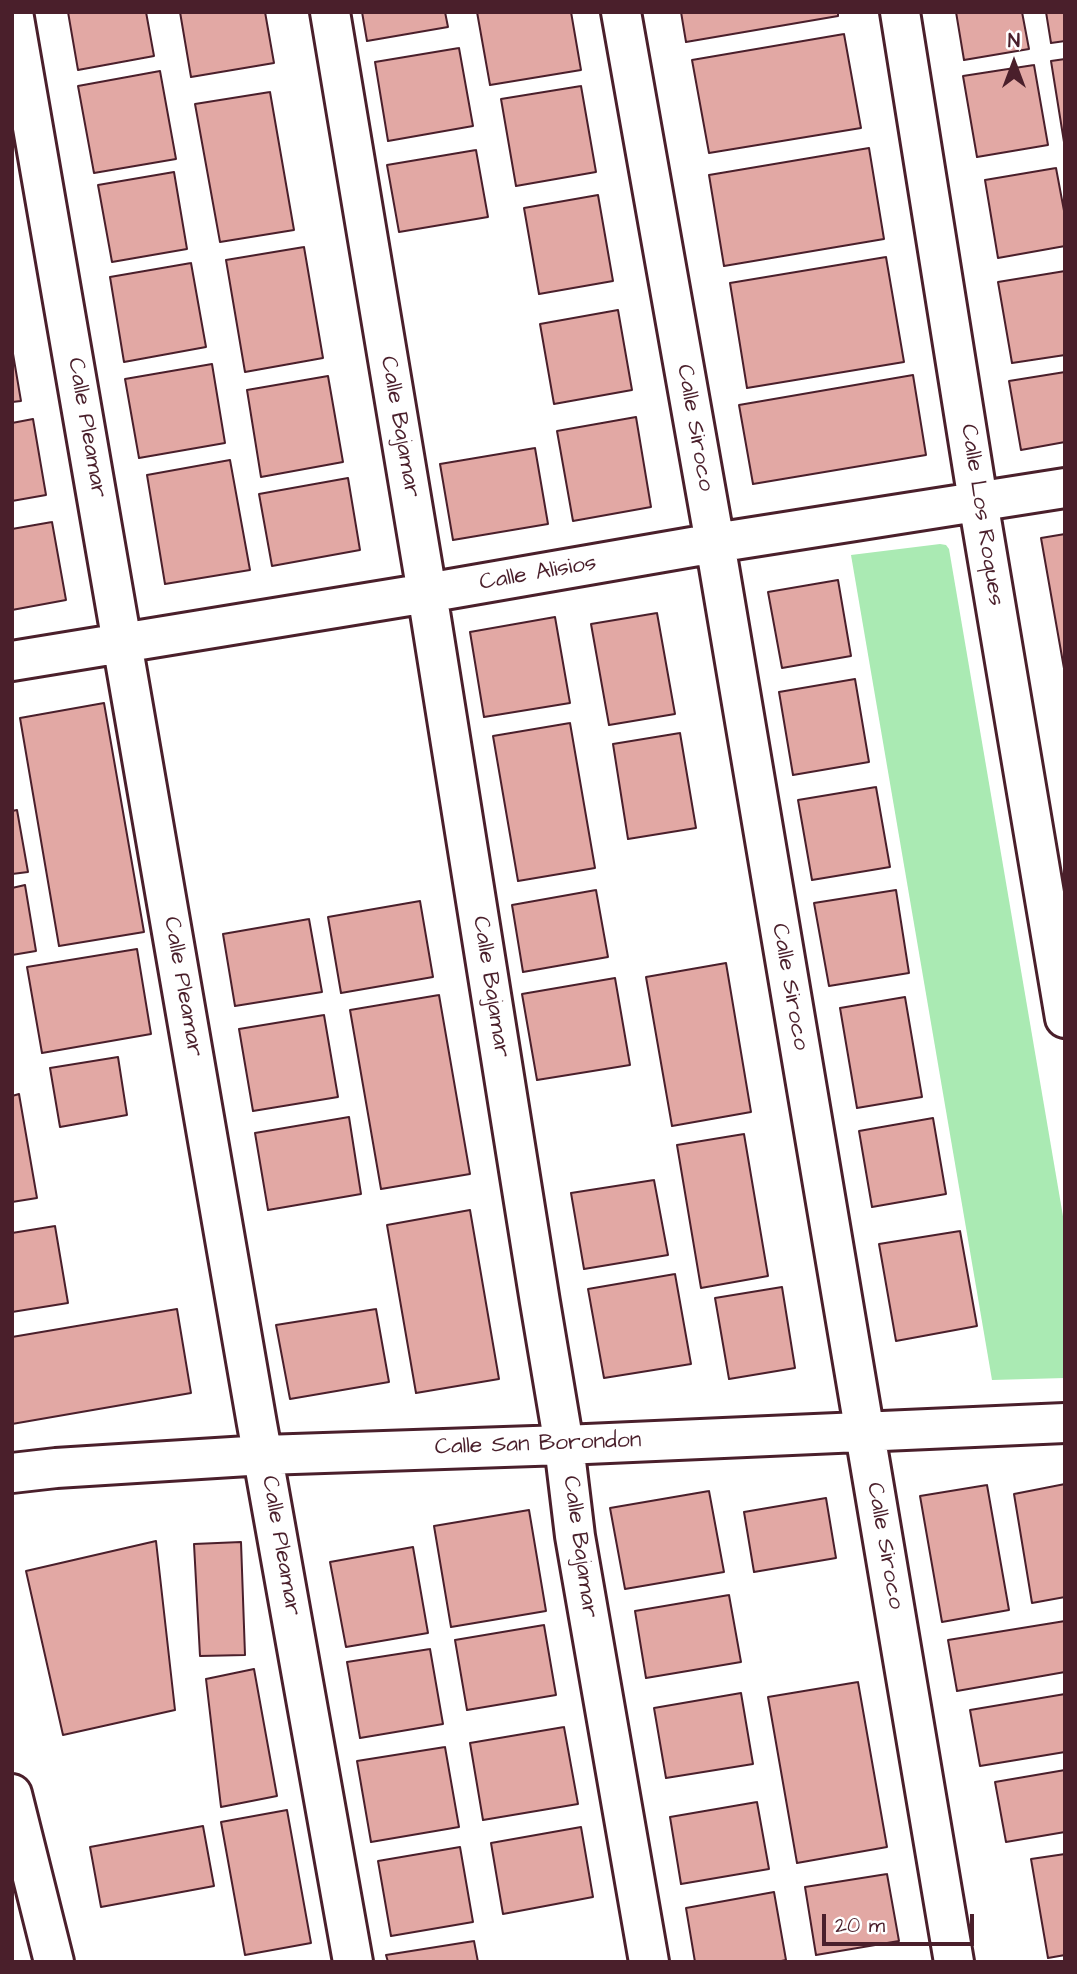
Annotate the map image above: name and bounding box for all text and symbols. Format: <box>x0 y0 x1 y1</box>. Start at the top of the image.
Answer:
north arrow <box>979 28 1049 98</box>
text: N <box>1008 28 1020 55</box>
street label: Calle Bajamar <box>373 354 425 500</box>
street label: Calle Pleamar <box>60 356 112 500</box>
street label: Calle Siroco <box>669 362 719 494</box>
street label: Calle Los Roques <box>953 422 1009 608</box>
street label: Calle Alisios <box>477 550 599 598</box>
street label: Calle Bajamar <box>465 914 515 1060</box>
street label: Calle Pleamar <box>156 915 208 1059</box>
street label: Calle Siroco <box>764 921 814 1053</box>
street label: Calle San Borondon <box>434 1428 642 1462</box>
street label: Calle Pleamar <box>254 1474 306 1618</box>
street label: Calle Bajamar <box>555 1474 603 1620</box>
street label: Calle Siroco <box>859 1480 909 1612</box>
scale bar <box>825 1900 977 1944</box>
text: 20 m <box>835 1911 885 1940</box>

